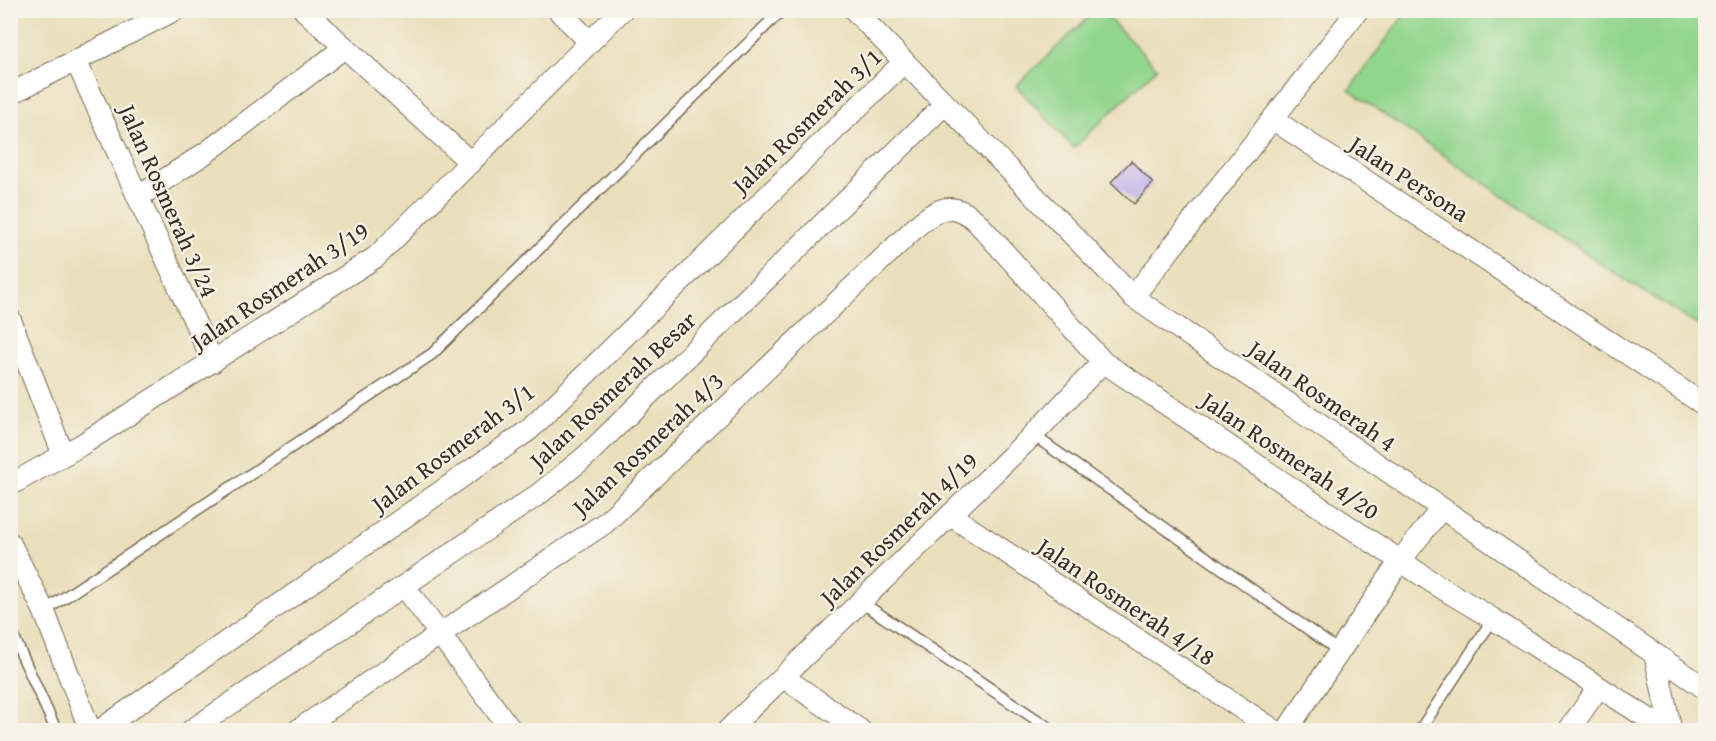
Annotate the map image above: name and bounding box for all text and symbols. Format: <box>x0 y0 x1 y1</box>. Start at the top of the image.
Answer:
street label: Jalan Rosmerah 3/1 <box>722 40 889 204</box>
street label: Jalan Rosmerah 3/24 <box>109 96 227 303</box>
street label: Jalan Persona <box>1340 125 1477 231</box>
street label: Jalan Rosmerah 3/19 <box>181 213 376 360</box>
street label: Jalan Rosmerah Besar <box>519 303 704 479</box>
street label: Jalan Rosmerah 4 <box>1239 330 1403 460</box>
street label: Jalan Rosmerah 4/3 <box>562 364 731 525</box>
street label: Jalan Rosmerah 3/1 <box>361 375 542 522</box>
street label: Jalan Rosmerah 4/20 <box>1192 381 1386 528</box>
street label: Jalan Rosmerah 4/19 <box>810 444 986 616</box>
street label: Jalan Rosmerah 4/18 <box>1028 527 1222 674</box>

